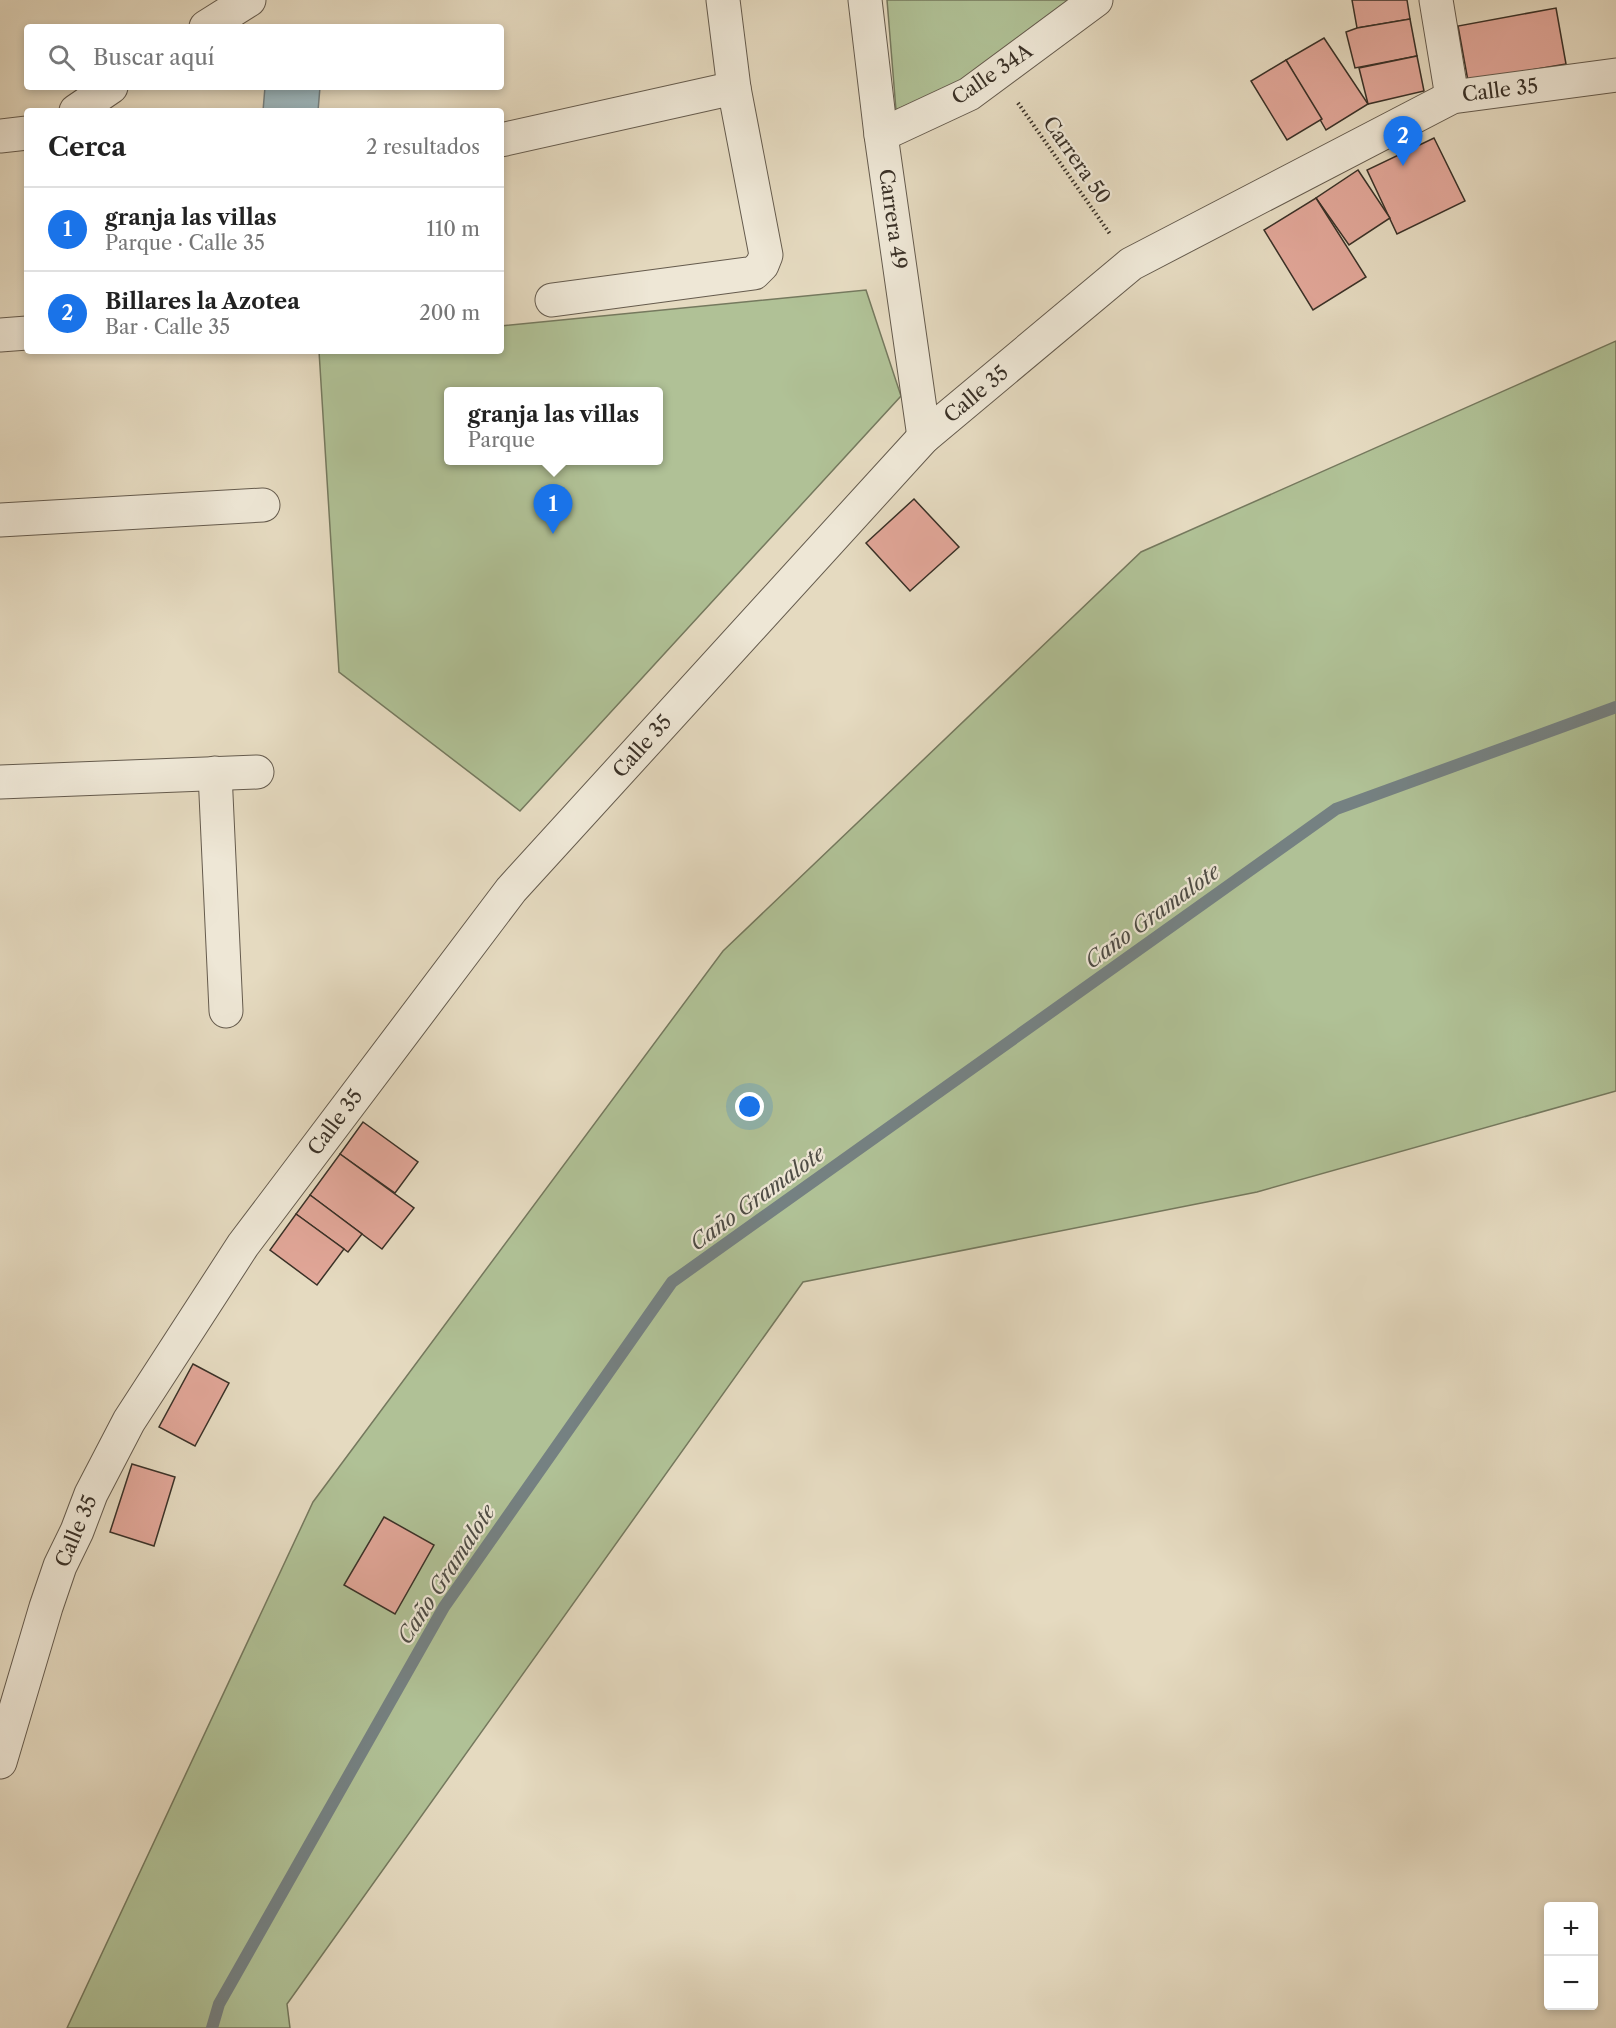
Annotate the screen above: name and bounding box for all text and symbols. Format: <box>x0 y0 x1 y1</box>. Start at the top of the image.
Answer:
search box <box>24 24 504 90</box>
street label: Calle 34A <box>947 38 1038 110</box>
icon: search <box>45 41 78 74</box>
text: Buscar aquí <box>93 44 215 71</box>
street label: Calle 35 <box>1461 73 1539 107</box>
street label: Carrera 50 <box>1038 112 1116 208</box>
pin: 2 <box>1384 116 1422 166</box>
text: Cerca <box>48 131 126 163</box>
text: 2 resultados <box>366 135 480 159</box>
street label: Carrera 49 <box>874 167 912 271</box>
text: granja las villas <box>105 204 277 231</box>
text: 1 <box>63 217 72 241</box>
text: 110 m <box>427 217 480 241</box>
text: Parque · Calle 35 <box>105 231 265 255</box>
text: Billares la Azotea <box>105 288 300 315</box>
text: 2 <box>62 301 73 325</box>
text: 200 m <box>419 301 480 325</box>
text: Bar · Calle 35 <box>105 315 230 339</box>
street label: Calle 35 <box>939 360 1013 428</box>
popup <box>444 387 663 465</box>
text: granja las villas <box>468 401 639 428</box>
text: Parque <box>468 428 535 452</box>
pin: 1 <box>534 484 572 534</box>
street label: Calle 35 <box>608 710 676 782</box>
water label: Caño Gramalote <box>1080 858 1225 973</box>
street label: Calle 35 <box>302 1084 368 1160</box>
your location <box>735 1092 764 1121</box>
water label: Caño Gramalote <box>685 1140 830 1255</box>
street label: Calle 35 <box>50 1491 102 1571</box>
water label: Caño Gramalote <box>392 1499 501 1648</box>
map controls <box>1544 1902 1598 2010</box>
button: + <box>1544 1902 1598 1956</box>
button: − <box>1544 1956 1598 2010</box>

